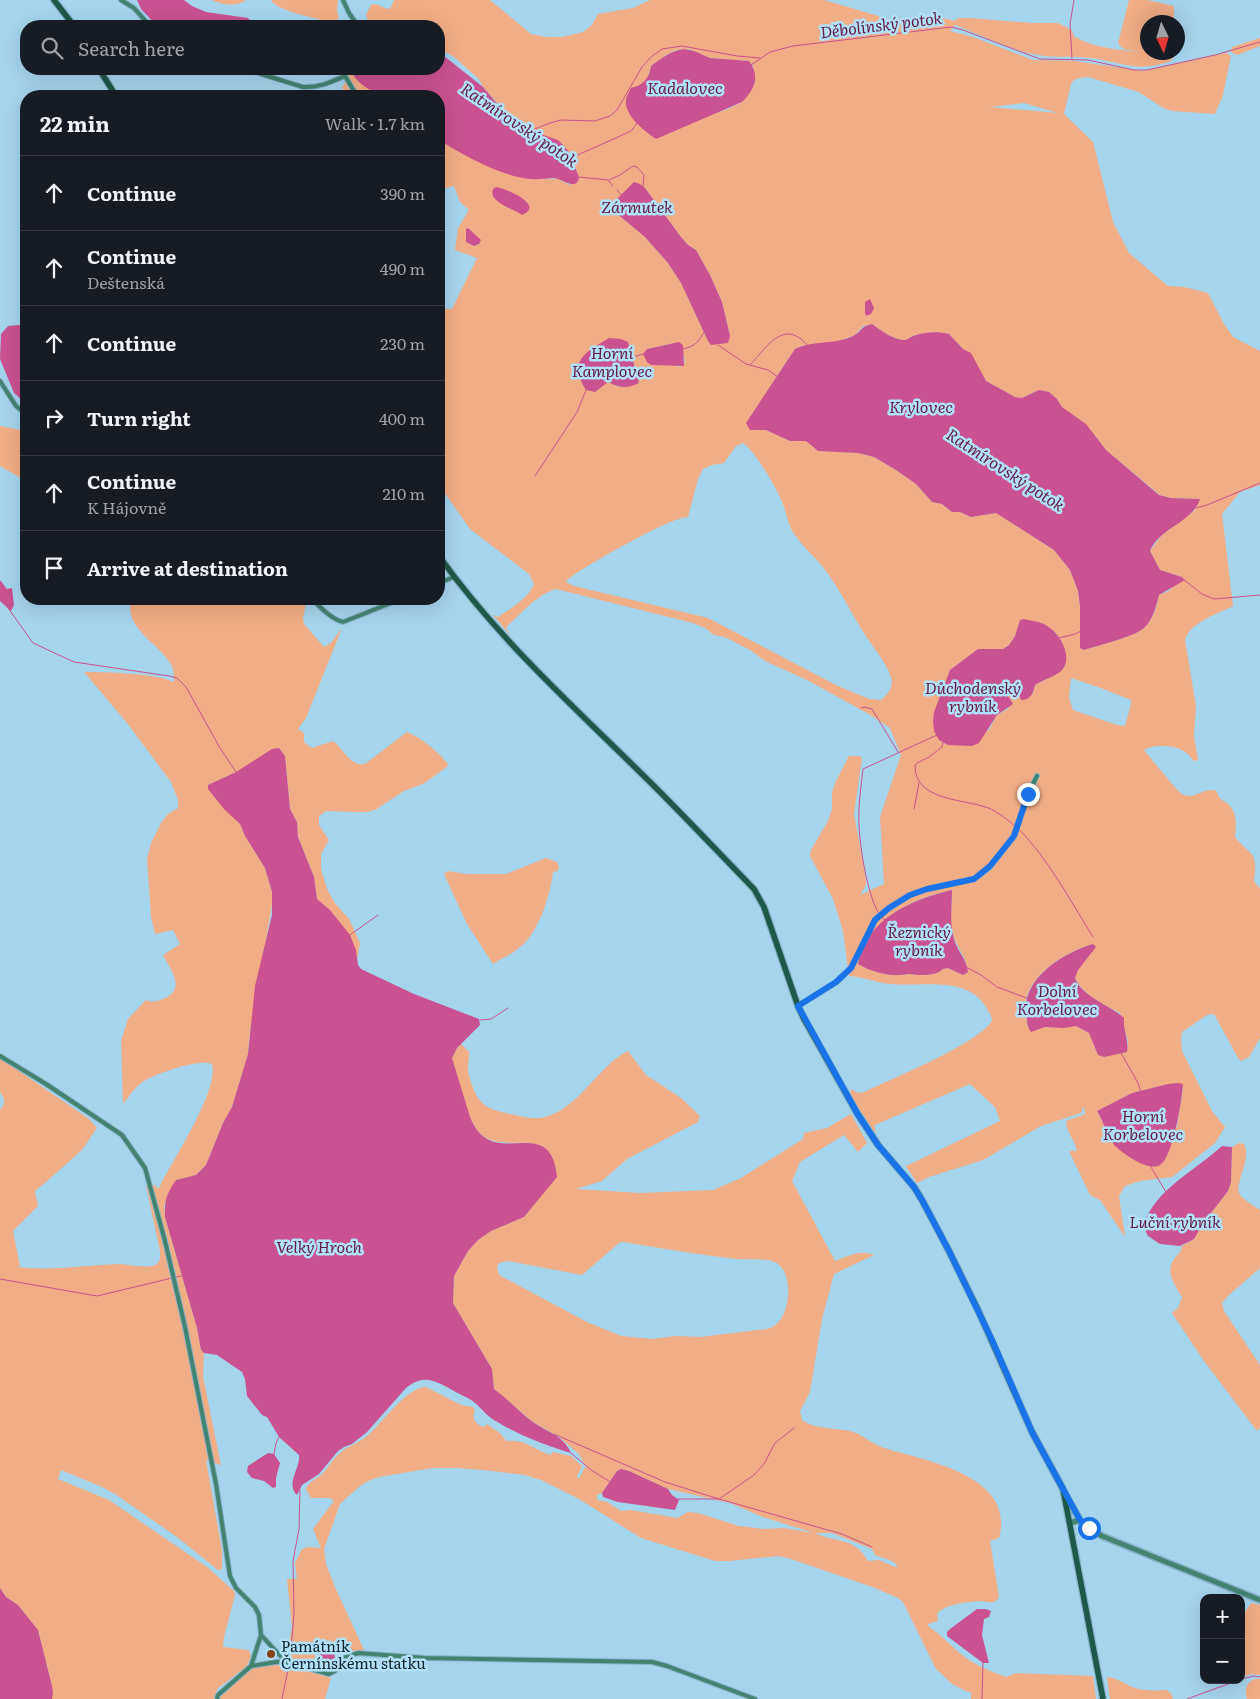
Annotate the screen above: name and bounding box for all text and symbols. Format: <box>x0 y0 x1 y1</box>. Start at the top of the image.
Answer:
water label: Děbolínský potok <box>819 5 944 43</box>
north arrow <box>1140 15 1185 60</box>
search box <box>20 20 445 75</box>
icon: search <box>38 34 66 62</box>
text: Search here <box>78 34 185 62</box>
water label: Kadalovec <box>647 75 723 99</box>
water label: Ratmírovský potok <box>457 76 584 172</box>
text: 22 min <box>40 107 110 138</box>
text: Walk · 1.7 km <box>325 111 425 135</box>
icon: ahead <box>40 179 68 207</box>
text: Continue <box>87 179 176 207</box>
text: 390 m <box>380 181 425 205</box>
water label: Zármutek <box>601 194 673 218</box>
text: Continue <box>87 242 176 270</box>
icon: ahead <box>40 254 68 282</box>
text: 490 m <box>380 256 425 280</box>
text: Deštenská <box>87 270 165 294</box>
icon: ahead <box>40 329 68 357</box>
text: Continue <box>87 329 176 357</box>
text: 230 m <box>380 331 425 355</box>
water label: Horní Kamplovec <box>572 340 652 382</box>
water label: Krylovec <box>889 394 953 418</box>
icon: right <box>40 404 68 432</box>
text: Turn right <box>87 404 191 432</box>
text: 400 m <box>379 406 425 430</box>
water label: Ratmírovský potok <box>942 422 1070 516</box>
text: Continue <box>87 467 176 495</box>
icon: ahead <box>40 479 68 507</box>
text: 210 m <box>382 481 425 505</box>
text: K Hájovně <box>87 495 166 519</box>
icon: arrive <box>40 554 68 582</box>
text: Arrive at destination <box>87 554 288 582</box>
water label: Důchodenský rybník <box>925 675 1021 717</box>
route end <box>1017 783 1040 806</box>
water label: Řeznický rybník <box>887 919 951 961</box>
water label: Dolní Korbelovec <box>1017 978 1097 1020</box>
water label: Horní Korbelovec <box>1103 1103 1183 1145</box>
water label: Luční rybník <box>1129 1209 1221 1233</box>
water label: Velký Hroch <box>276 1234 362 1258</box>
route start <box>1078 1517 1101 1540</box>
map controls <box>1200 1594 1245 1684</box>
button: + <box>1200 1594 1245 1639</box>
place label: Památník Černínskému statku <box>281 1634 426 1674</box>
button: − <box>1200 1639 1245 1684</box>
marker: Památník Černínskému statku <box>265 1648 277 1660</box>

